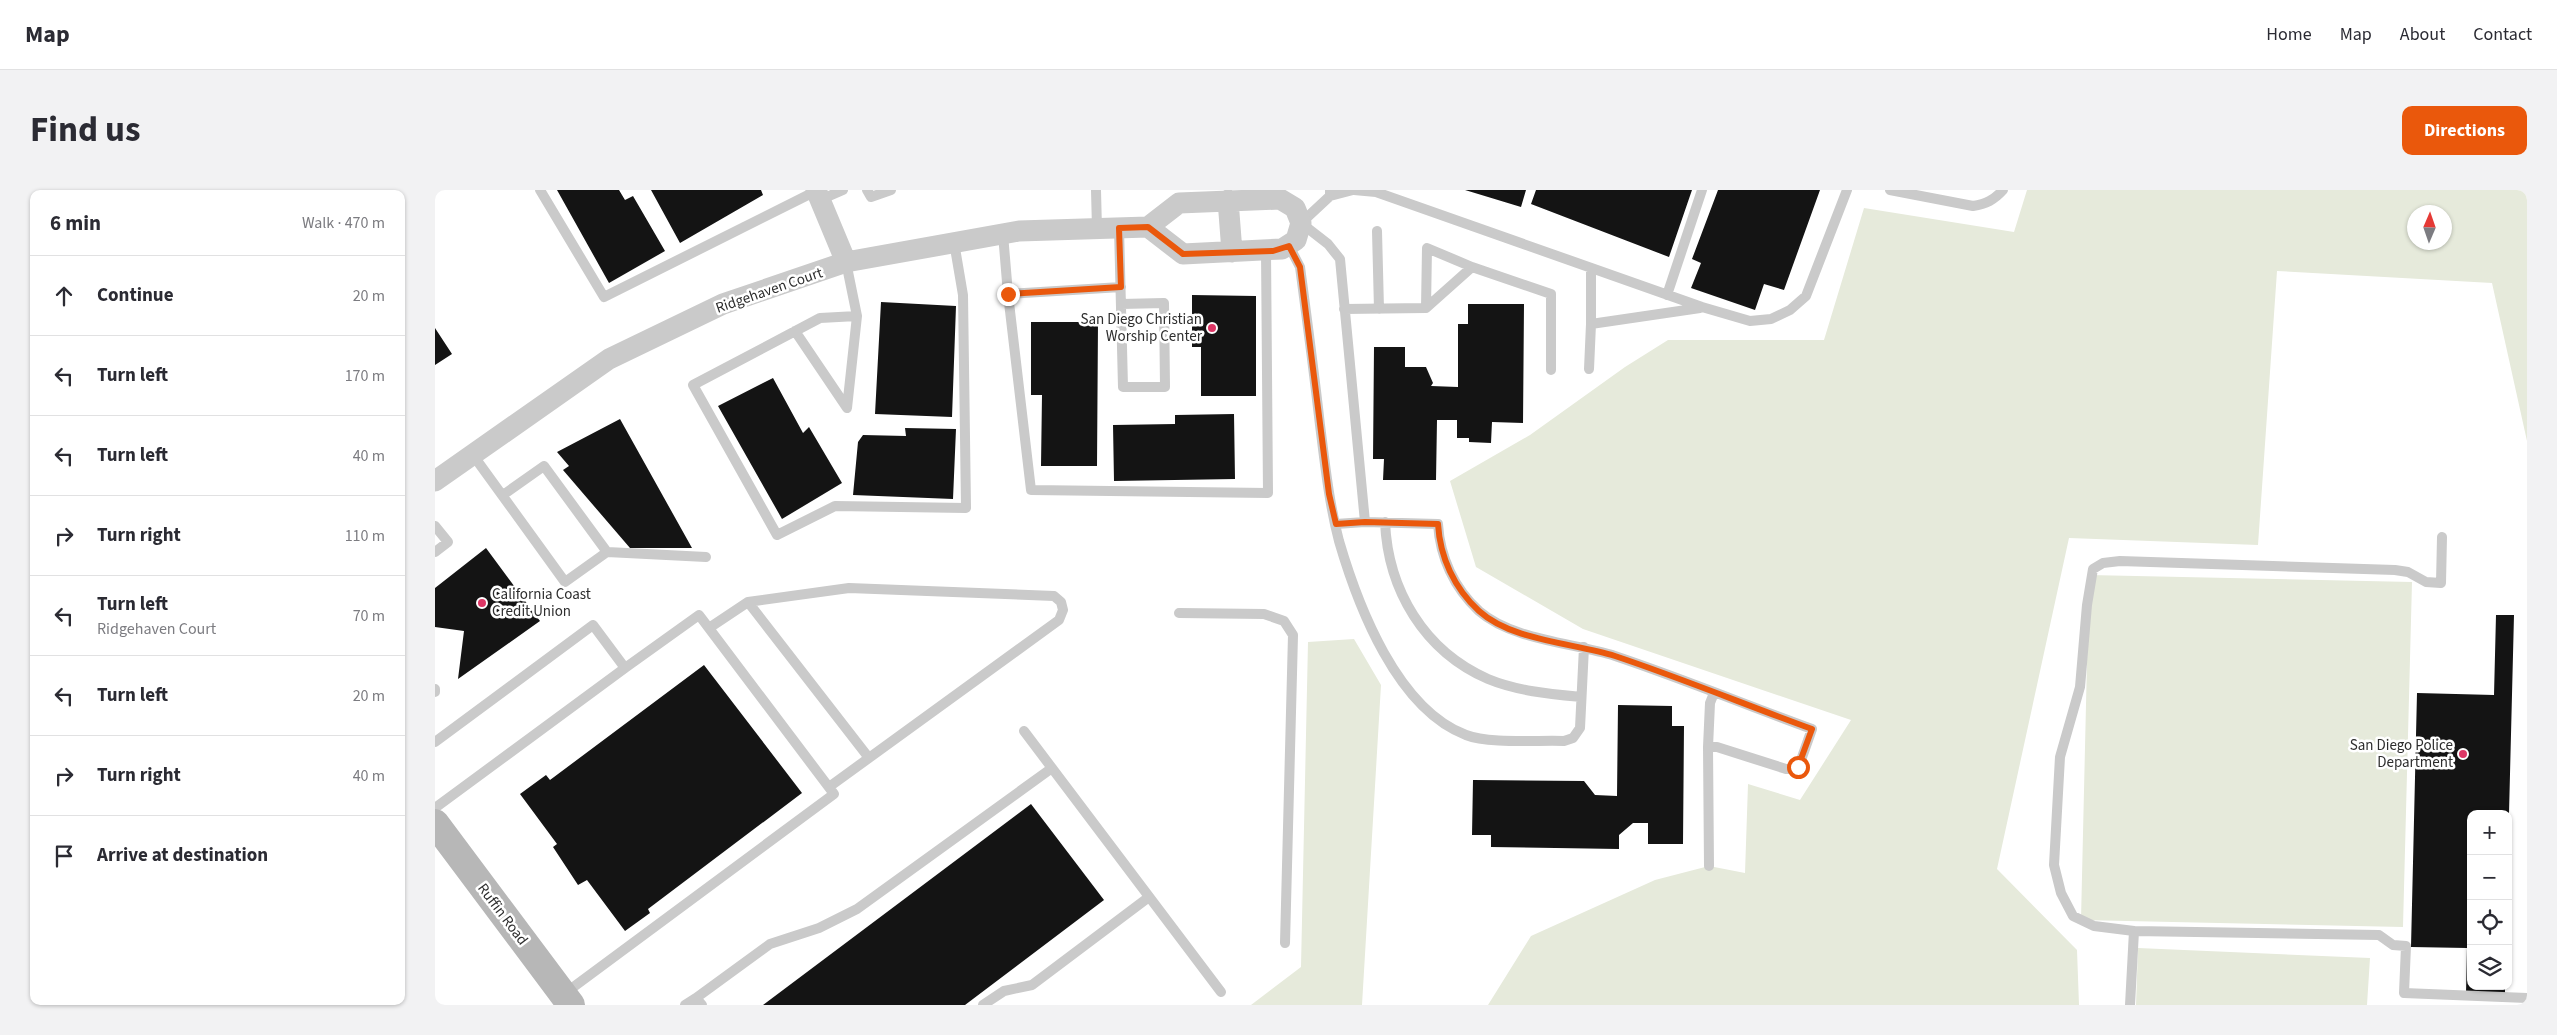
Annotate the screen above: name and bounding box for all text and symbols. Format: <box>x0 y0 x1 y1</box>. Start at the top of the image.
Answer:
text: Map <box>25 17 70 52</box>
text: Home <box>2266 22 2312 47</box>
text: Map <box>2340 22 2372 47</box>
text: About <box>2400 22 2445 47</box>
text: Contact <box>2473 22 2532 47</box>
text: Find us <box>30 105 140 155</box>
button: Directions <box>2402 106 2527 155</box>
north arrow <box>2407 205 2452 250</box>
text: 6 min <box>50 208 101 238</box>
text: Walk · 470 m <box>302 212 385 234</box>
street label: Ridgehaven Court <box>713 262 825 319</box>
icon: ahead <box>50 282 78 310</box>
text: Continue <box>97 282 174 309</box>
route end <box>997 283 1020 306</box>
text: 20 m <box>353 285 385 307</box>
place label: San Diego Christian Worship Center <box>1080 309 1203 347</box>
marker: San Diego Christian Worship Center <box>1206 322 1218 334</box>
icon: left <box>50 362 78 390</box>
text: Turn left <box>97 362 168 389</box>
text: 170 m <box>345 365 385 387</box>
icon: left <box>50 442 78 470</box>
text: Turn left <box>97 442 168 469</box>
text: 40 m <box>353 445 385 467</box>
icon: right <box>50 522 78 550</box>
text: Turn right <box>97 522 181 549</box>
text: 110 m <box>345 525 385 547</box>
place label: California Coast Credit Union <box>492 584 591 622</box>
text: Turn left <box>97 591 168 618</box>
marker: California Coast Credit Union <box>476 597 488 609</box>
icon: left <box>50 602 78 630</box>
text: 70 m <box>353 605 385 627</box>
text: Ridgehaven Court <box>97 618 216 640</box>
icon: left <box>50 682 78 710</box>
text: Turn left <box>97 682 168 709</box>
text: 20 m <box>353 685 385 707</box>
place label: San Diego Police Department <box>2350 735 2453 773</box>
marker: San Diego Police Department <box>2457 748 2469 760</box>
route start <box>1787 756 1810 779</box>
icon: right <box>50 762 78 790</box>
text: Turn right <box>97 762 181 789</box>
text: 40 m <box>353 765 385 787</box>
map controls <box>2467 810 2512 990</box>
button: + <box>2467 810 2512 855</box>
icon: arrive <box>50 842 78 870</box>
text: Arrive at destination <box>97 842 268 869</box>
button: − <box>2467 855 2512 900</box>
street label: Ruffin Road <box>472 879 533 950</box>
button: locate <box>2467 900 2512 945</box>
button: layers <box>2467 945 2512 990</box>

